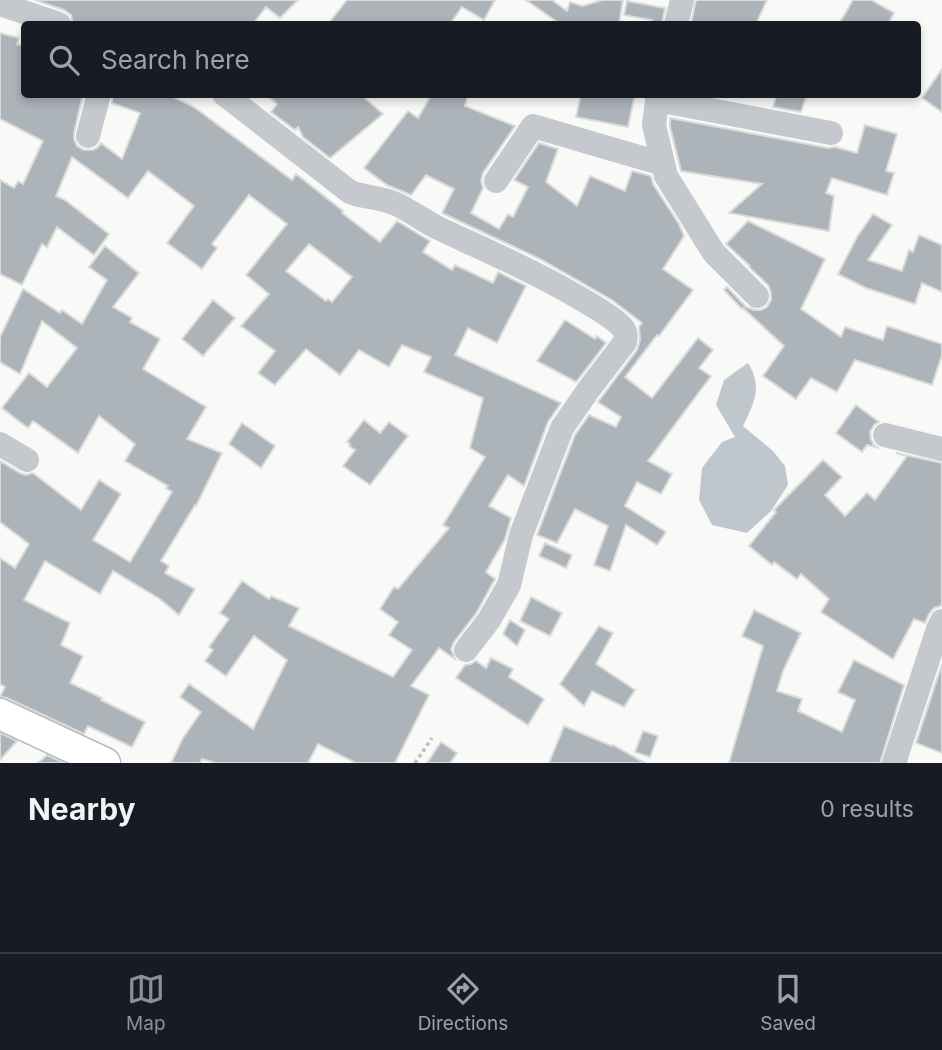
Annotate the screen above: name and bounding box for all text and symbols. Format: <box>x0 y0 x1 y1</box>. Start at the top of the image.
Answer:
search box <box>21 21 921 98</box>
icon: search <box>45 41 83 79</box>
text: Search here <box>101 44 250 75</box>
text: Nearby <box>28 791 136 827</box>
text: 0 results <box>820 795 914 823</box>
tab: Map <box>126 970 166 1035</box>
tab: Directions <box>418 970 508 1035</box>
tab: Saved <box>760 970 816 1035</box>

